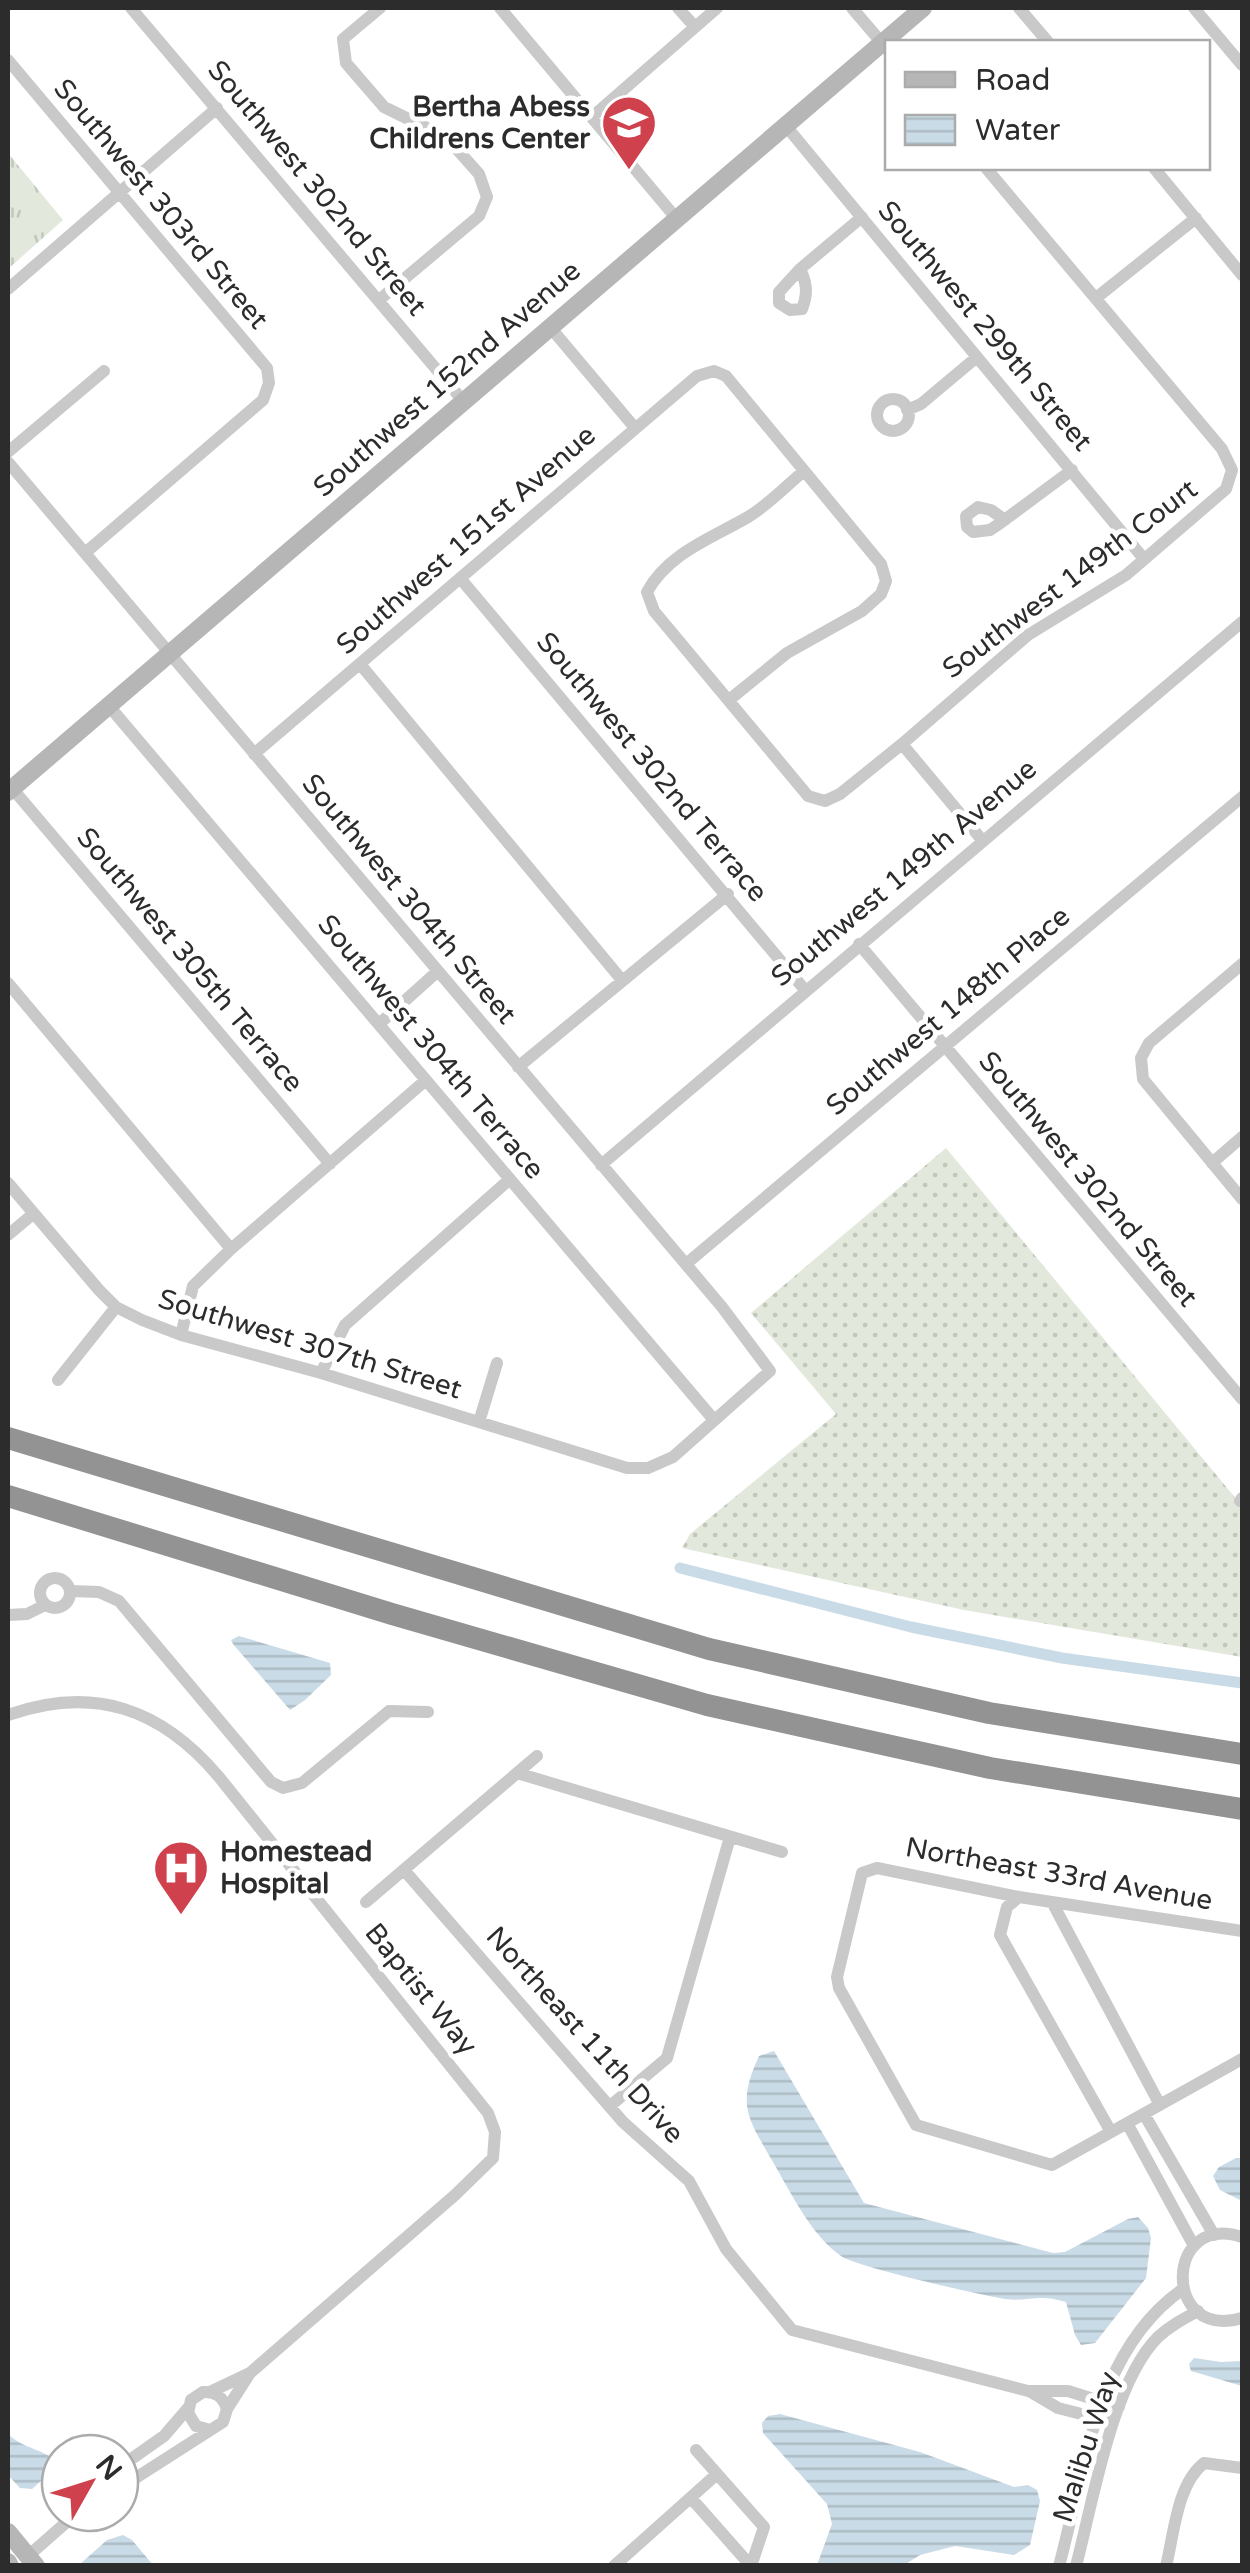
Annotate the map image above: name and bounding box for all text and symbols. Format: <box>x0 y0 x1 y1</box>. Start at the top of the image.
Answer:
legend <box>885 40 1210 170</box>
street label: Southwest 302nd Street <box>200 53 434 323</box>
text: Road <box>975 62 1050 99</box>
street label: Southwest 303rd Street <box>46 72 276 336</box>
place label: Bertha Abess Childrens Center <box>369 90 591 156</box>
school or university icon: Bertha Abess Childrens Center <box>599 93 659 172</box>
text: Water <box>975 112 1061 149</box>
street label: Southwest 299th Street <box>870 194 1100 458</box>
street label: Southwest 152nd Avenue <box>306 254 588 504</box>
street label: Southwest 151st Avenue <box>329 418 603 662</box>
street label: Southwest 149th Court <box>936 472 1204 686</box>
street label: Southwest 302nd Terrace <box>529 625 775 909</box>
street label: Southwest 149th Avenue <box>764 752 1044 994</box>
street label: Southwest 304th Street <box>294 767 524 1031</box>
street label: Southwest 305th Terrace <box>69 821 311 1099</box>
street label: Southwest 148th Place <box>819 899 1077 1123</box>
street label: Southwest 304th Terrace <box>310 908 552 1186</box>
street label: Southwest 302nd Street <box>971 1044 1205 1314</box>
street label: Southwest 307th Street <box>154 1282 466 1407</box>
street label: Northeast 33rd Avenue <box>903 1830 1215 1918</box>
place label: Homestead Hospital <box>220 1835 372 1901</box>
hospital icon: Homestead Hospital <box>151 1838 211 1917</box>
street label: Baptist Way <box>358 1916 484 2062</box>
street label: Northeast 11th Drive <box>479 1920 691 2150</box>
street label: Malibu Way <box>1046 2367 1126 2527</box>
north arrow <box>40 2433 140 2533</box>
text: N <box>88 2448 129 2487</box>

